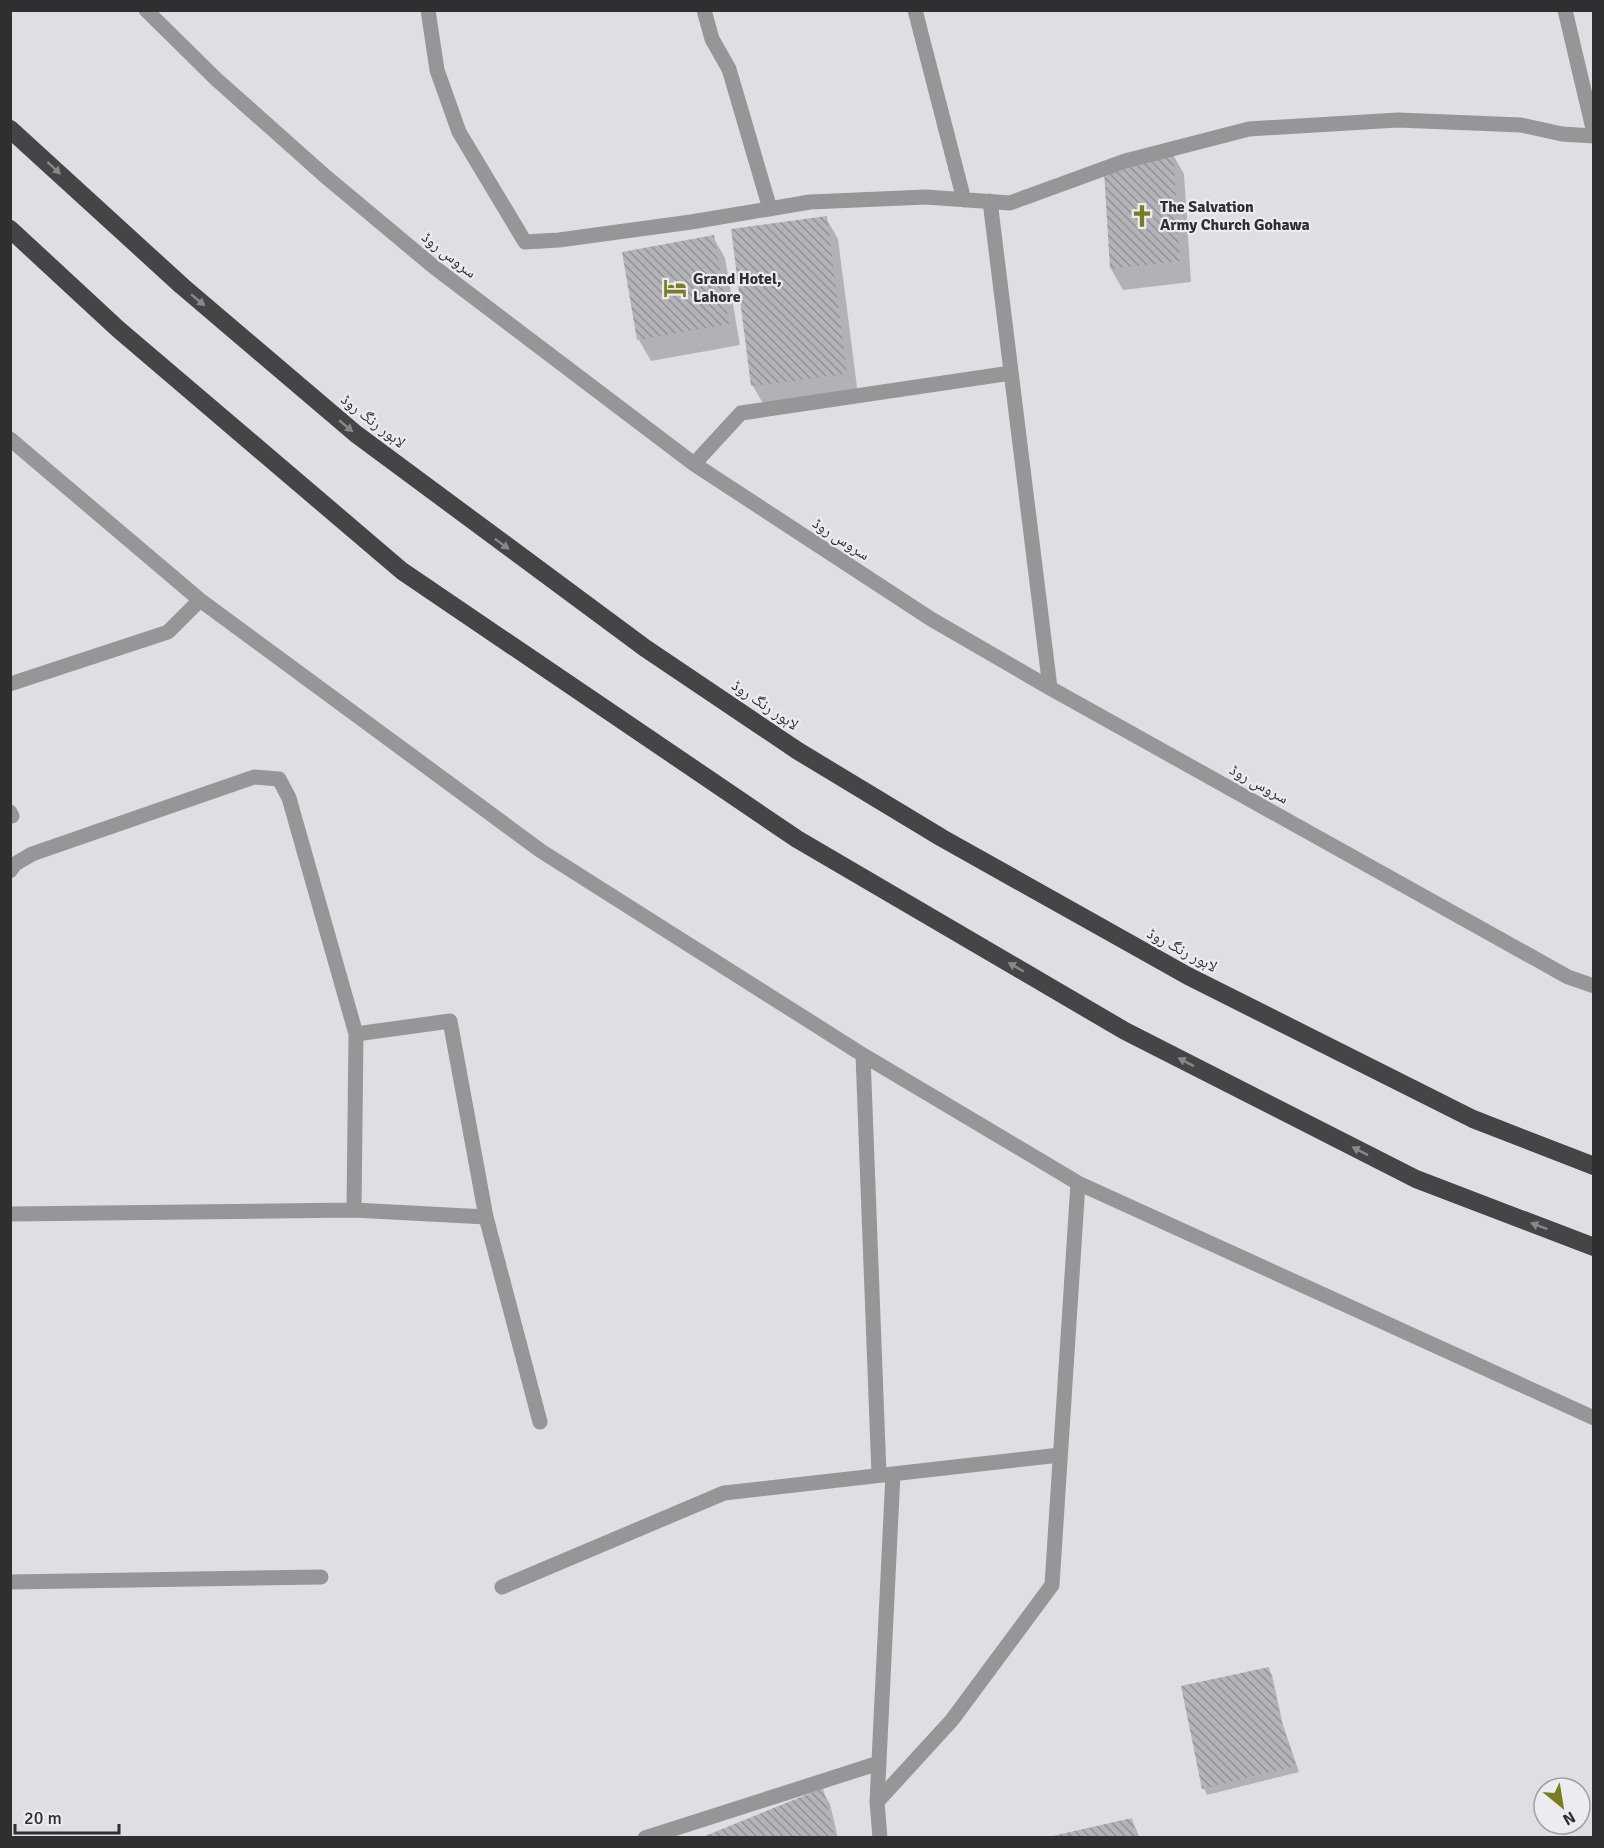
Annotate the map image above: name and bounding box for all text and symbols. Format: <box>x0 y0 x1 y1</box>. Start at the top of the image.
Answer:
one-way arrow <box>46 161 61 175</box>
place label: The Salvation Army Church Gohawa <box>1160 197 1310 235</box>
church icon: The Salvation Army Church Gohawa <box>1129 203 1155 229</box>
street label: سروس روڈ <box>417 227 481 283</box>
place label: Grand Hotel, Lahore <box>693 269 782 307</box>
hotel icon: Grand Hotel, Lahore <box>662 275 688 301</box>
one-way arrow <box>190 293 206 306</box>
street label: لاہور رنگ روڈ <box>337 390 409 452</box>
one-way arrow <box>338 419 353 432</box>
street label: سروس روڈ <box>809 513 873 565</box>
one-way arrow <box>494 537 509 549</box>
street label: لاہور رنگ روڈ <box>728 675 802 735</box>
street label: سروس روڈ <box>1226 760 1292 808</box>
street label: لاہور رنگ روڈ <box>1143 923 1221 977</box>
one-way arrow <box>1007 962 1024 972</box>
one-way arrow <box>1177 1057 1194 1067</box>
one-way arrow <box>1351 1146 1368 1155</box>
one-way arrow <box>1530 1221 1548 1231</box>
north arrow <box>1532 1776 1592 1836</box>
scale bar <box>15 1797 118 1835</box>
text: 20 m <box>24 1807 62 1829</box>
text: N <box>1559 1807 1579 1830</box>

